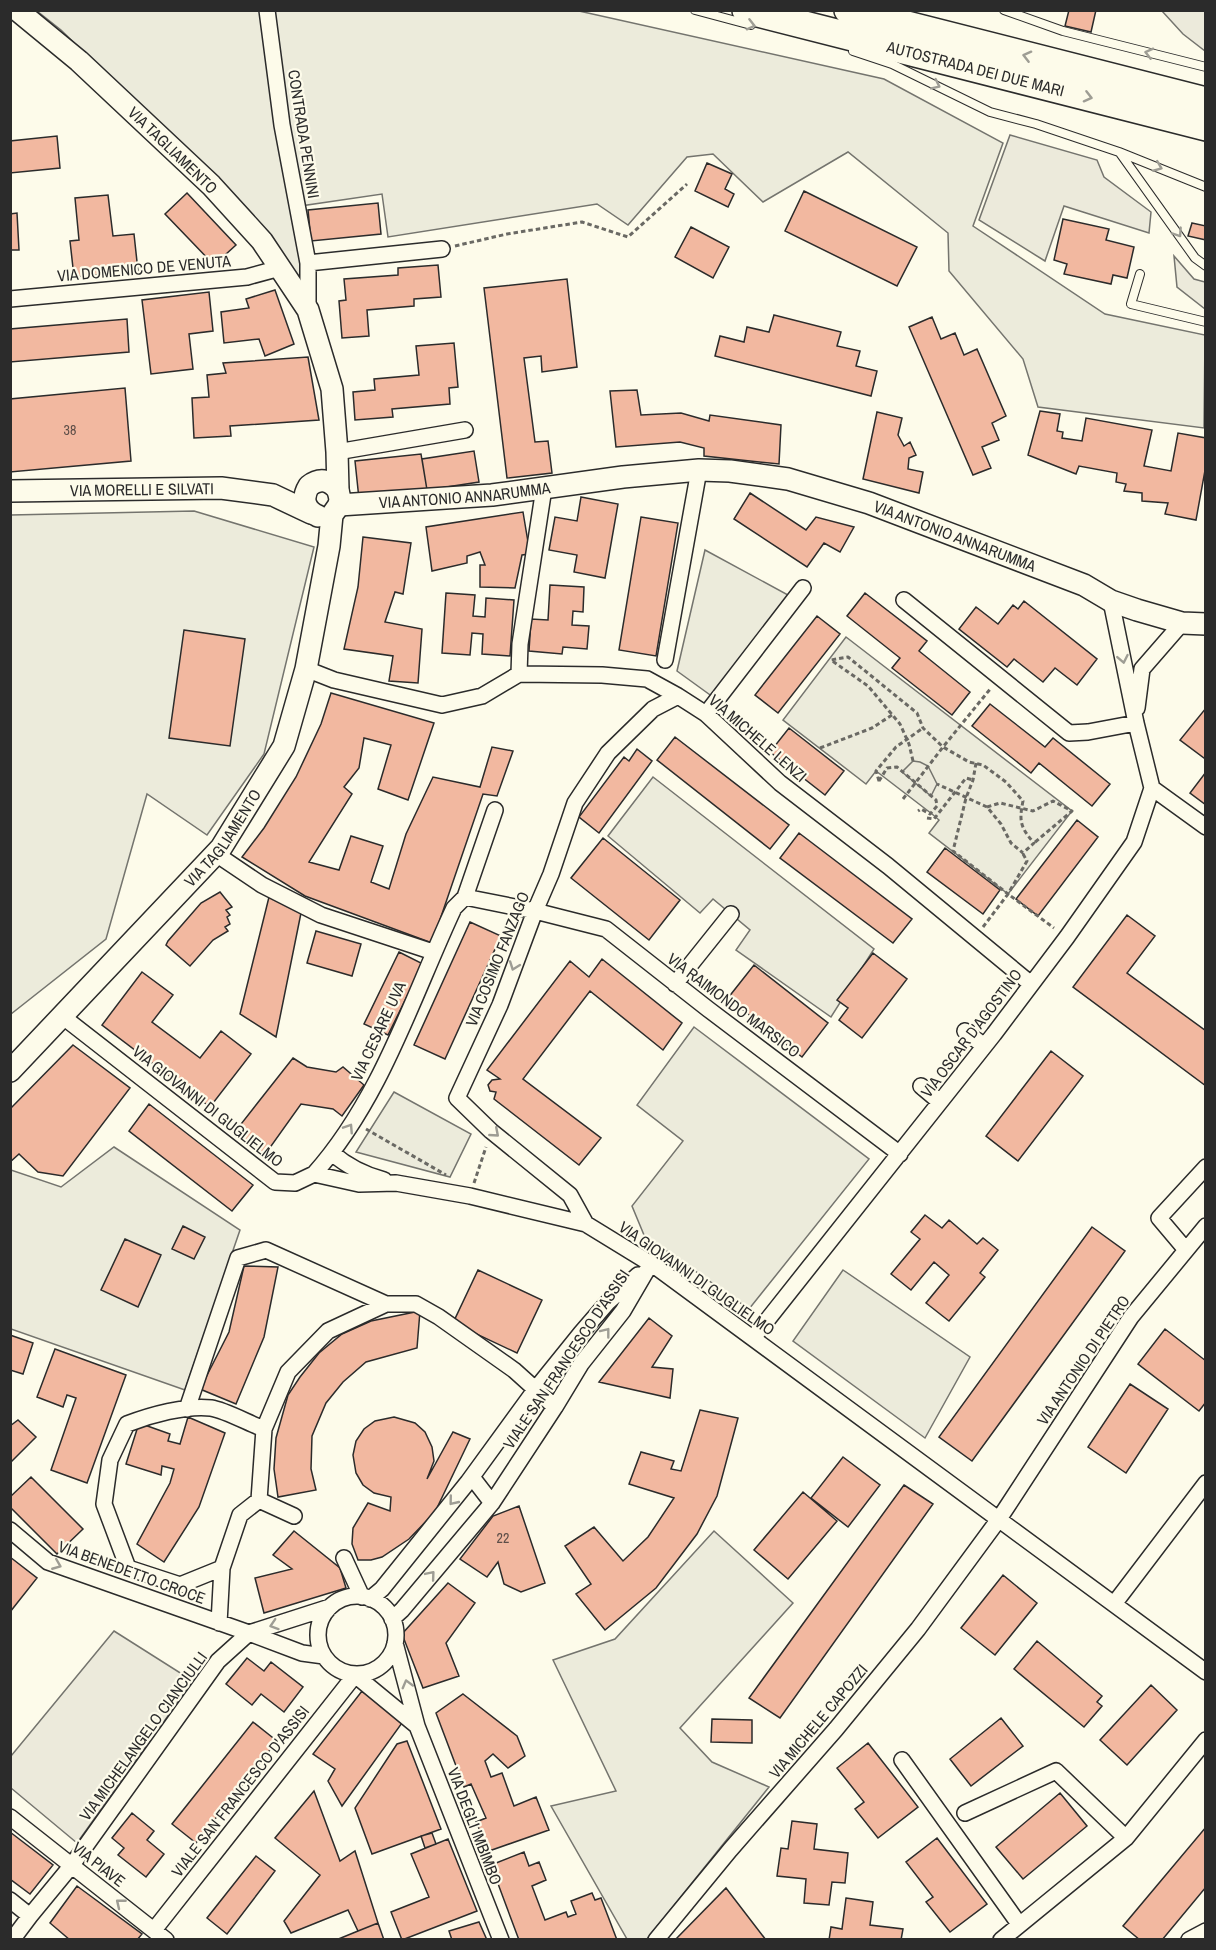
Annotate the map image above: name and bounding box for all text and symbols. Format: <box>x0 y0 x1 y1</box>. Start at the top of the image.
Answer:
one-way arrow <box>746 18 756 30</box>
street label: AUTOSTRADA DEI DUE MARI <box>884 35 1067 102</box>
one-way arrow <box>1144 47 1154 60</box>
one-way arrow <box>1022 50 1032 63</box>
street label: CONTRADA PENNINI <box>283 68 325 200</box>
one-way arrow <box>930 78 941 90</box>
one-way arrow <box>1083 90 1093 103</box>
street label: VIA TAGLIAMENTO <box>123 102 223 198</box>
one-way arrow <box>1152 160 1163 172</box>
one-way arrow <box>1171 227 1182 238</box>
street label: VIA DOMENICO DE VENUTA <box>56 249 232 287</box>
house number: 38 <box>64 421 76 439</box>
street label: VIA ANTONIO ANNARUMMA <box>378 476 552 513</box>
street label: VIA MORELLI E SILVATI <box>70 477 214 501</box>
street label: VIA ANTONIO ANNARUMMA <box>871 495 1040 577</box>
one-way arrow <box>1116 653 1129 663</box>
street label: VIA MICHELE LENZI <box>704 689 812 787</box>
street label: VIA TAGLIAMENTO <box>179 785 266 891</box>
street label: VIA COSIMO FANZAGO <box>460 888 534 1030</box>
street label: VIA RAIMONDO MARSICO <box>663 948 805 1062</box>
one-way arrow <box>509 960 521 971</box>
street label: VIA OSCAR D'AGOSTINO <box>915 964 1027 1102</box>
street label: VIA CESARE UVA <box>345 977 411 1084</box>
street label: VIA GIOVANNI DI GUGLIELMO <box>128 1040 288 1172</box>
one-way arrow <box>341 1124 353 1134</box>
one-way arrow <box>488 1126 499 1137</box>
street label: VIA GIOVANNI DI GUGLIELMO <box>615 1216 779 1340</box>
street label: VIALE SAN FRANCESCO D'ASSISI <box>498 1265 634 1453</box>
street label: VIA ANTONIO DI PIETRO <box>1031 1291 1135 1429</box>
one-way arrow <box>598 1328 609 1339</box>
one-way arrow <box>449 1494 460 1505</box>
house number: 22 <box>497 1529 509 1547</box>
street label: VIA BENEDETTO CROCE <box>55 1535 209 1609</box>
one-way arrow <box>50 1558 61 1570</box>
one-way arrow <box>424 1571 435 1582</box>
one-way arrow <box>269 1618 280 1631</box>
street label: VIA MICHELANGELO CIANCIULLI <box>74 1647 212 1825</box>
street label: VIA MICHELE CAPOZZI <box>764 1659 872 1783</box>
one-way arrow <box>401 1680 414 1690</box>
street label: VIALE SAN FRANCESCO D'ASSISI <box>166 1701 314 1881</box>
street label: VIA DEGLI IMBIMBO <box>443 1764 507 1888</box>
street label: VIA PIAVE <box>68 1836 130 1892</box>
one-way arrow <box>116 1900 127 1911</box>

